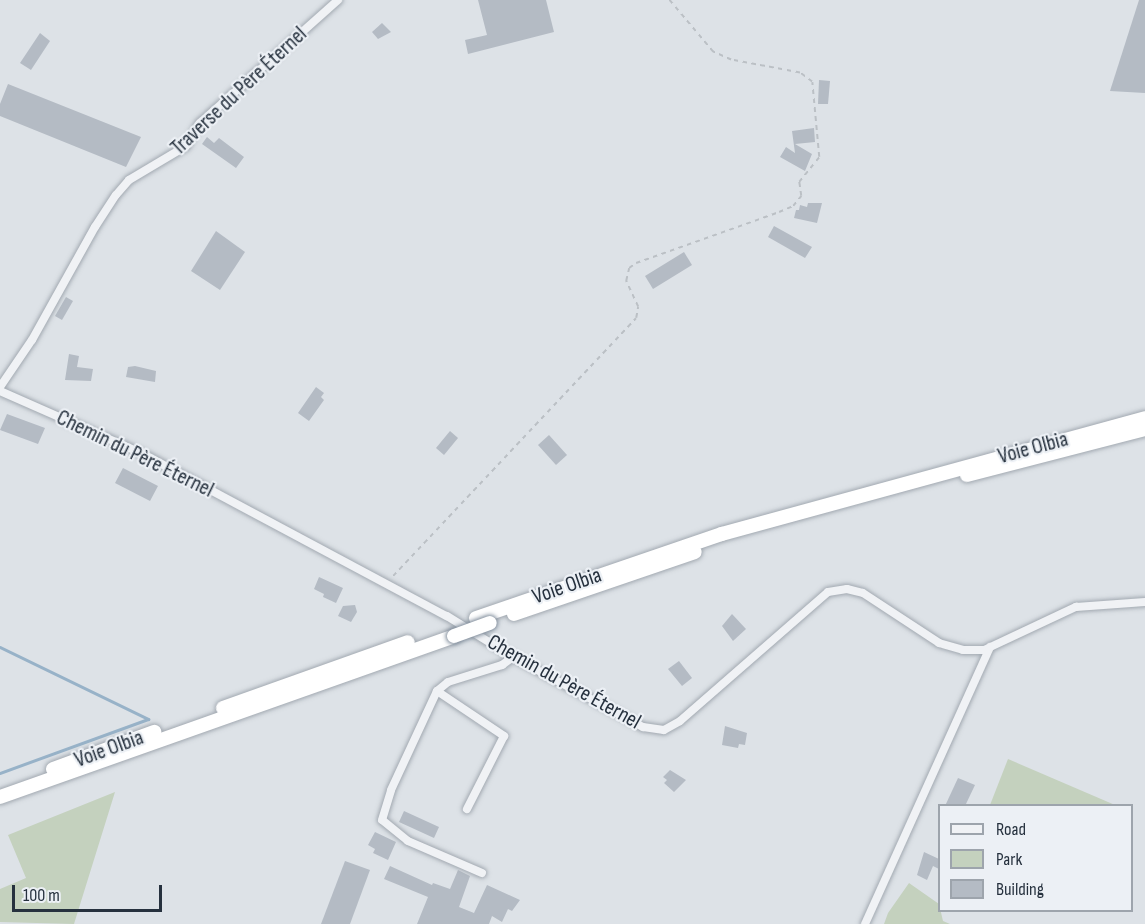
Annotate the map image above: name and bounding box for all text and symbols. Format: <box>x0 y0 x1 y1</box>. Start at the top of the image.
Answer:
street label: Traverse du Père Éternel <box>165 21 313 161</box>
street label: Chemin du Père Éternel <box>52 405 218 503</box>
street label: Voie Olbia <box>995 426 1071 470</box>
street label: Voie Olbia <box>529 562 605 610</box>
street label: Chemin du Père Éternel <box>483 629 645 735</box>
street label: Voie Olbia <box>71 724 147 774</box>
legend <box>938 804 1133 912</box>
text: Road <box>996 819 1026 840</box>
text: Park <box>996 849 1022 870</box>
scale bar <box>15 873 165 911</box>
text: Building <box>996 879 1044 900</box>
text: 100 m <box>23 885 60 906</box>

